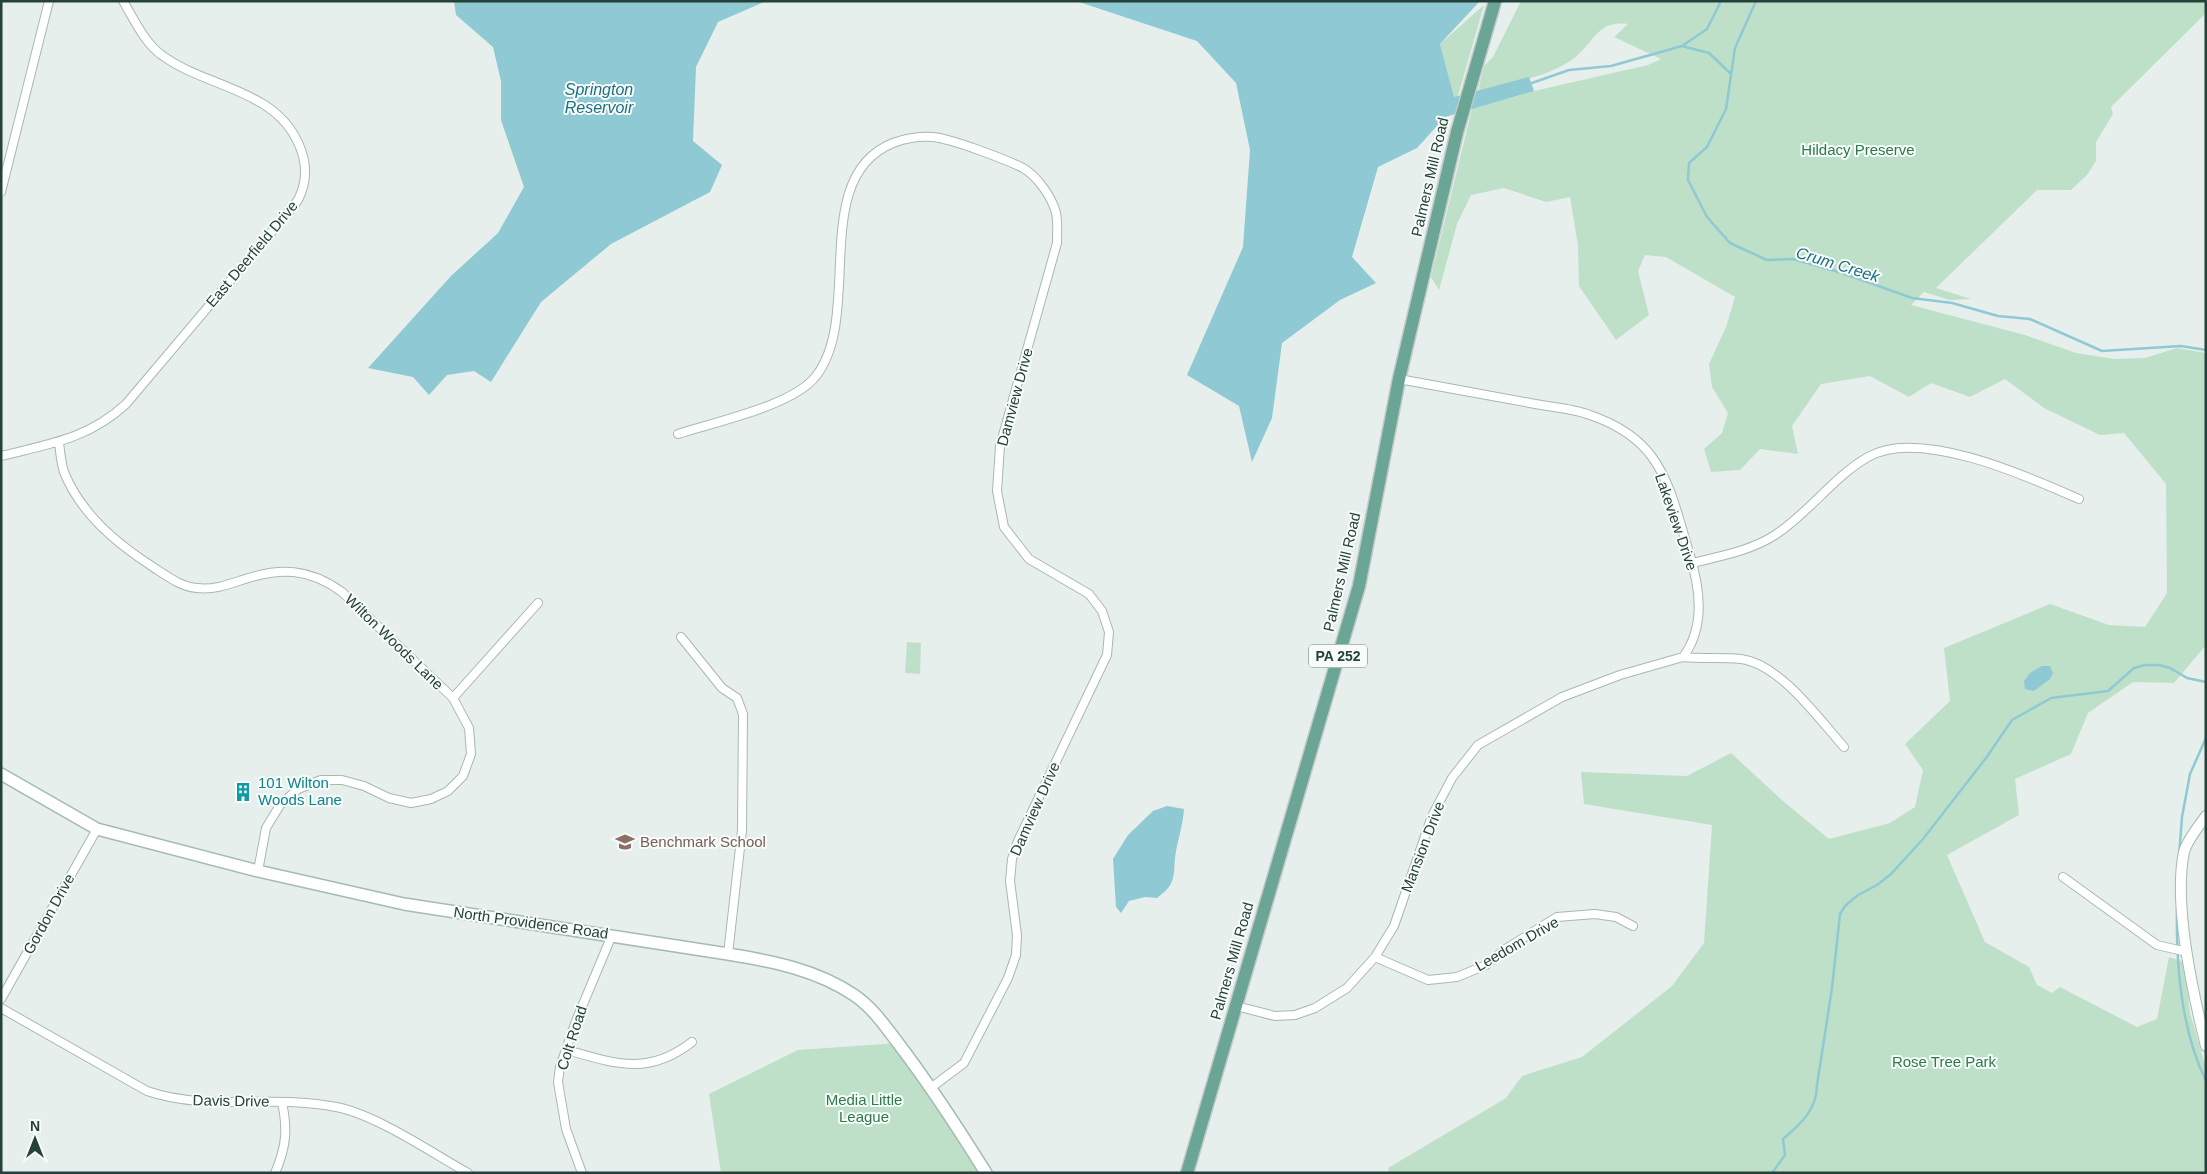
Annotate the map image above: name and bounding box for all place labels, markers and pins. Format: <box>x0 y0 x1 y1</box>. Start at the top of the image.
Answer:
place label: 101 Wilton Woods Lane <box>258 774 342 808</box>
building icon: 101 Wilton Woods Lane <box>232 781 254 803</box>
school or university icon: Benchmark School <box>614 831 636 853</box>
place label: Benchmark School <box>640 833 766 850</box>

